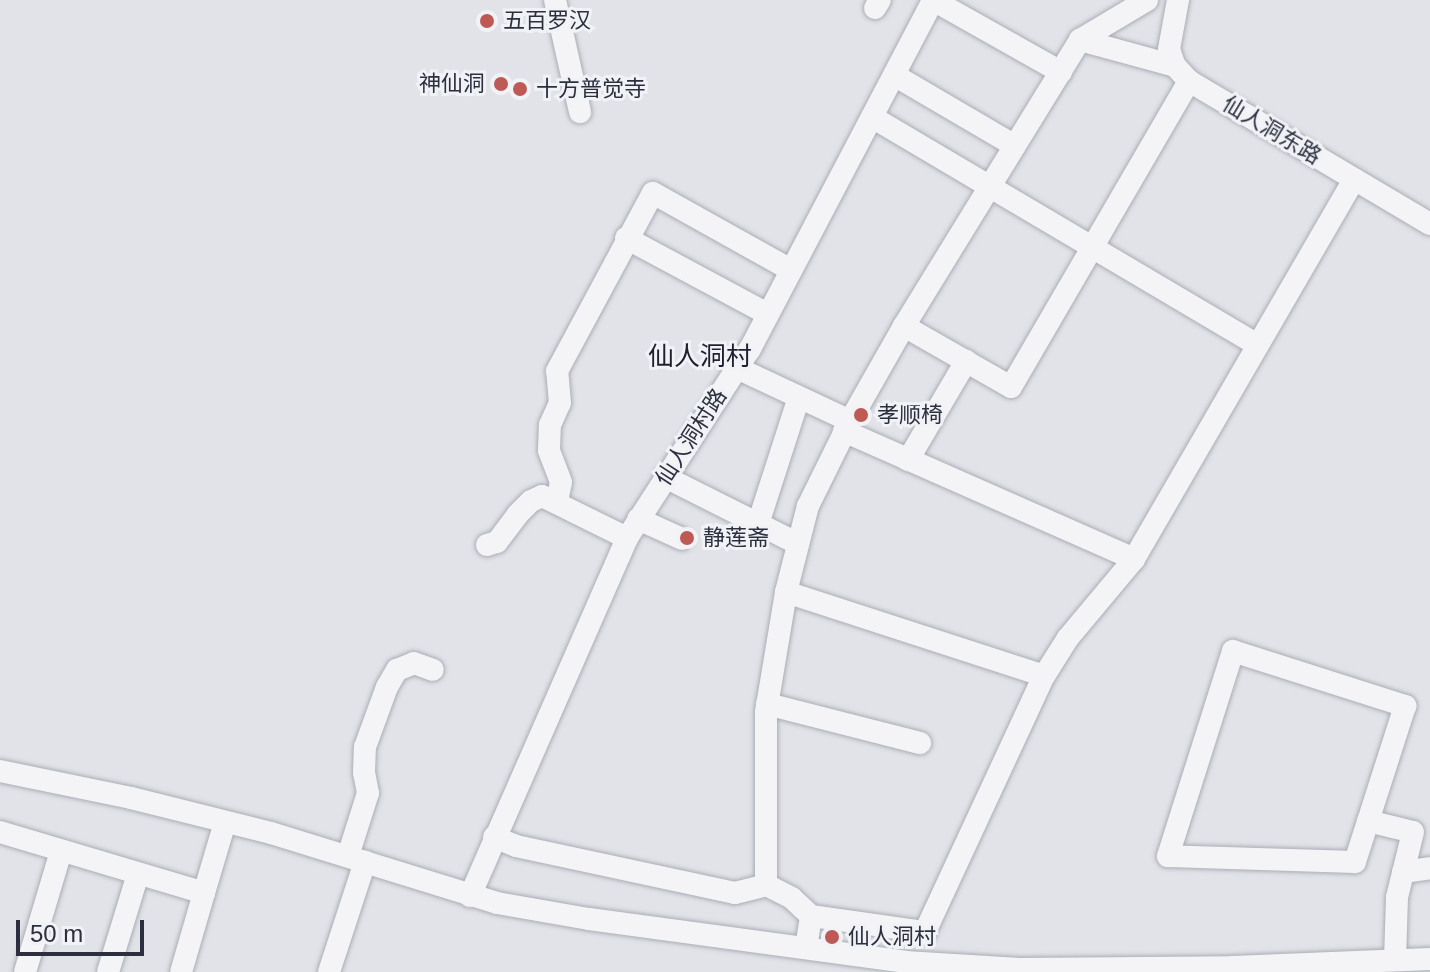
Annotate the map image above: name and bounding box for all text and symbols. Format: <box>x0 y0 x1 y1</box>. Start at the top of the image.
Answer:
place label: 五百罗汉 <box>503 8 591 34</box>
marker: 五百罗汉 <box>478 12 496 30</box>
place label: 神仙洞 <box>419 71 485 97</box>
marker: 神仙洞 <box>492 75 510 93</box>
place label: 十方普觉寺 <box>536 76 646 102</box>
marker: 十方普觉寺 <box>511 80 529 98</box>
street label: 仙人洞东路 <box>1218 90 1326 170</box>
district label: 仙人洞村 <box>648 341 752 373</box>
street label: 仙人洞村路 <box>650 384 732 490</box>
place label: 孝顺椅 <box>877 402 943 428</box>
marker: 孝顺椅 <box>852 406 870 424</box>
place label: 静莲斋 <box>703 525 769 551</box>
marker: 静莲斋 <box>678 529 696 547</box>
scale bar <box>20 904 148 954</box>
text: 50 m <box>30 920 83 947</box>
place label: 仙人洞村 <box>848 924 936 950</box>
marker: 仙人洞村 <box>823 928 841 946</box>

